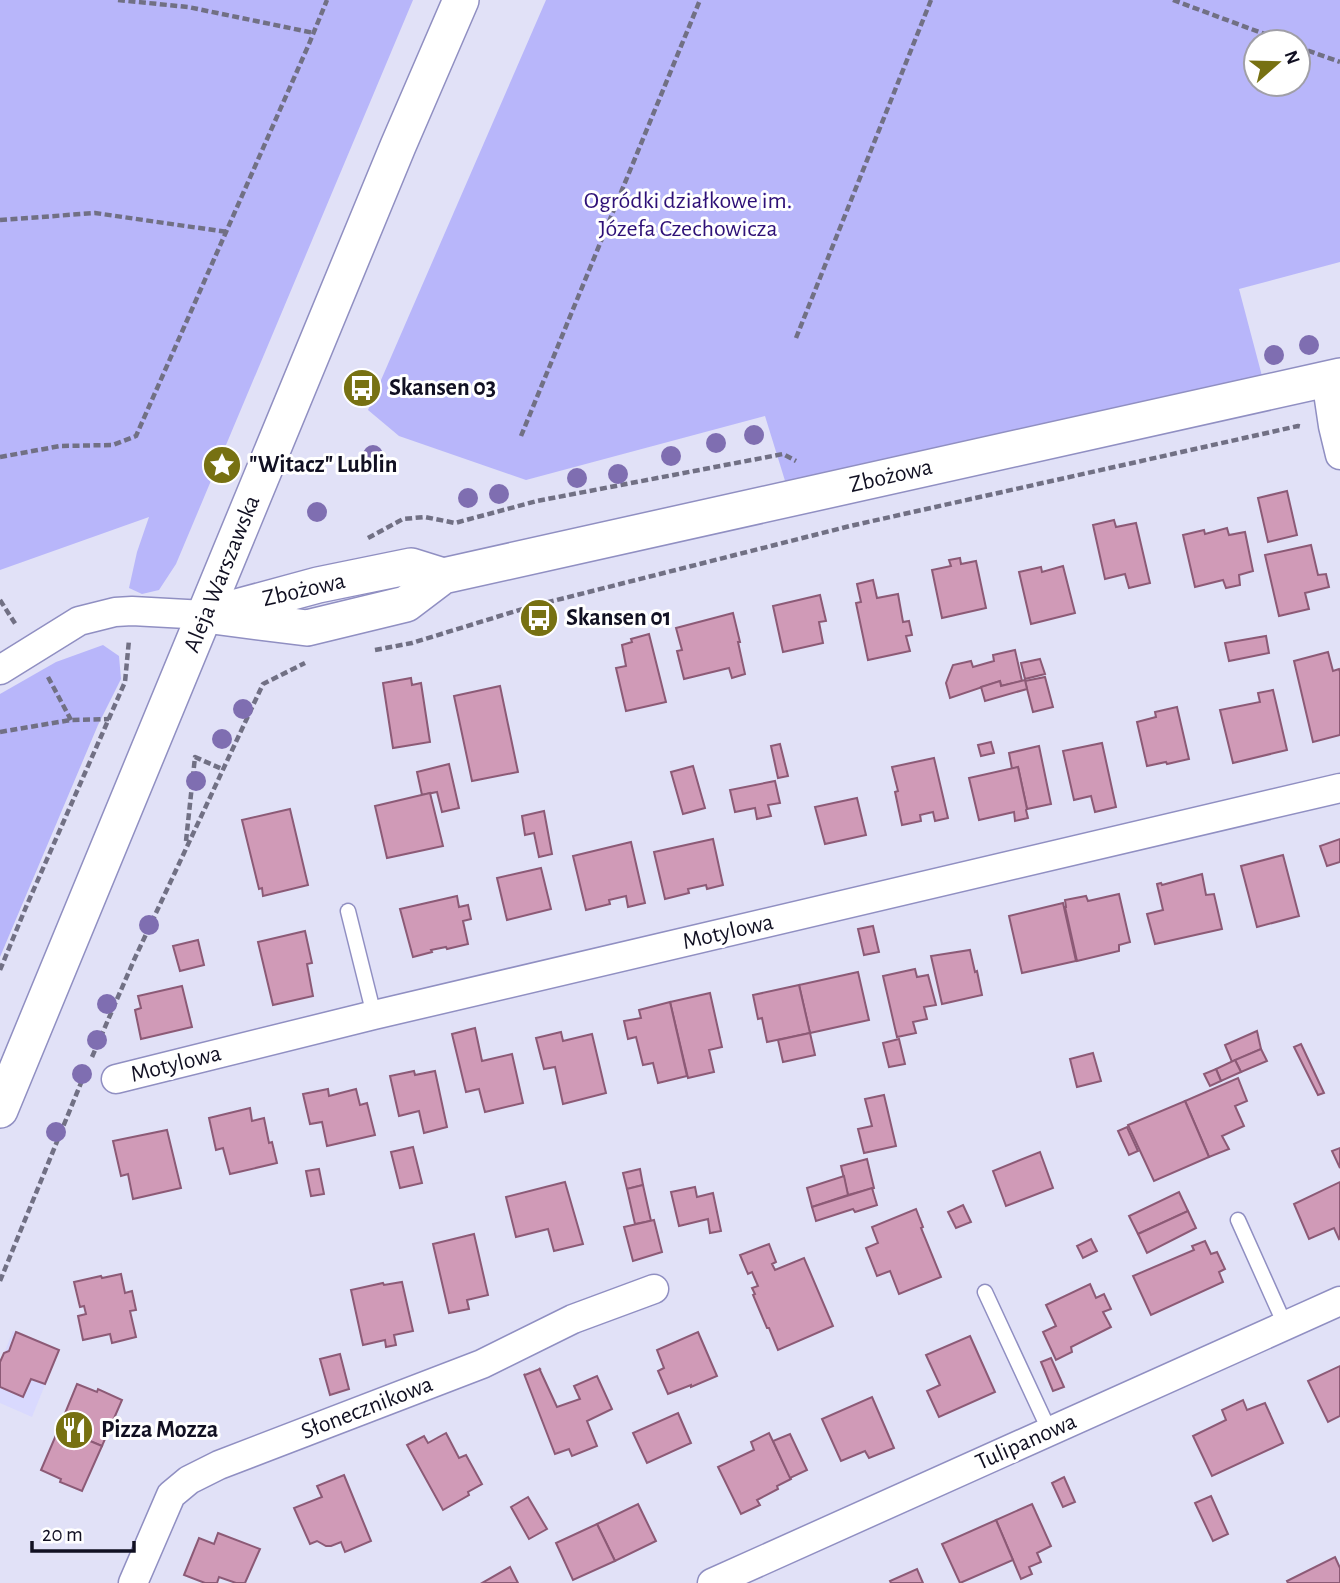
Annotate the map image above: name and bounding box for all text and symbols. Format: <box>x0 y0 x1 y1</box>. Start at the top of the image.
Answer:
north arrow <box>1242 28 1312 98</box>
text: N <box>1280 48 1303 67</box>
park label: Ogródki działkowe im. Józefa Czechowicza <box>584 189 792 241</box>
bus stop icon: Skansen 03 <box>341 367 383 409</box>
place label: Skansen 03 <box>389 376 496 400</box>
place icon: "Witacz" Lublin <box>201 444 243 486</box>
place label: "Witacz" Lublin <box>249 453 398 477</box>
street label: Zbożowa <box>847 455 935 497</box>
street label: Aleja Warszawska <box>180 492 264 656</box>
street label: Zbożowa <box>260 569 348 611</box>
bus stop icon: Skansen 01 <box>518 597 560 639</box>
place label: Skansen 01 <box>566 606 671 630</box>
street label: Motylowa <box>680 910 776 954</box>
street label: Motylowa <box>128 1041 224 1087</box>
street label: Słonecznikowa <box>298 1372 436 1444</box>
restaurant icon: Pizza Mozza <box>53 1409 95 1451</box>
street label: Tulipanowa <box>972 1409 1080 1475</box>
place label: Pizza Mozza <box>101 1418 218 1442</box>
scale bar <box>32 1510 133 1554</box>
text: 20 m <box>42 1524 83 1545</box>

